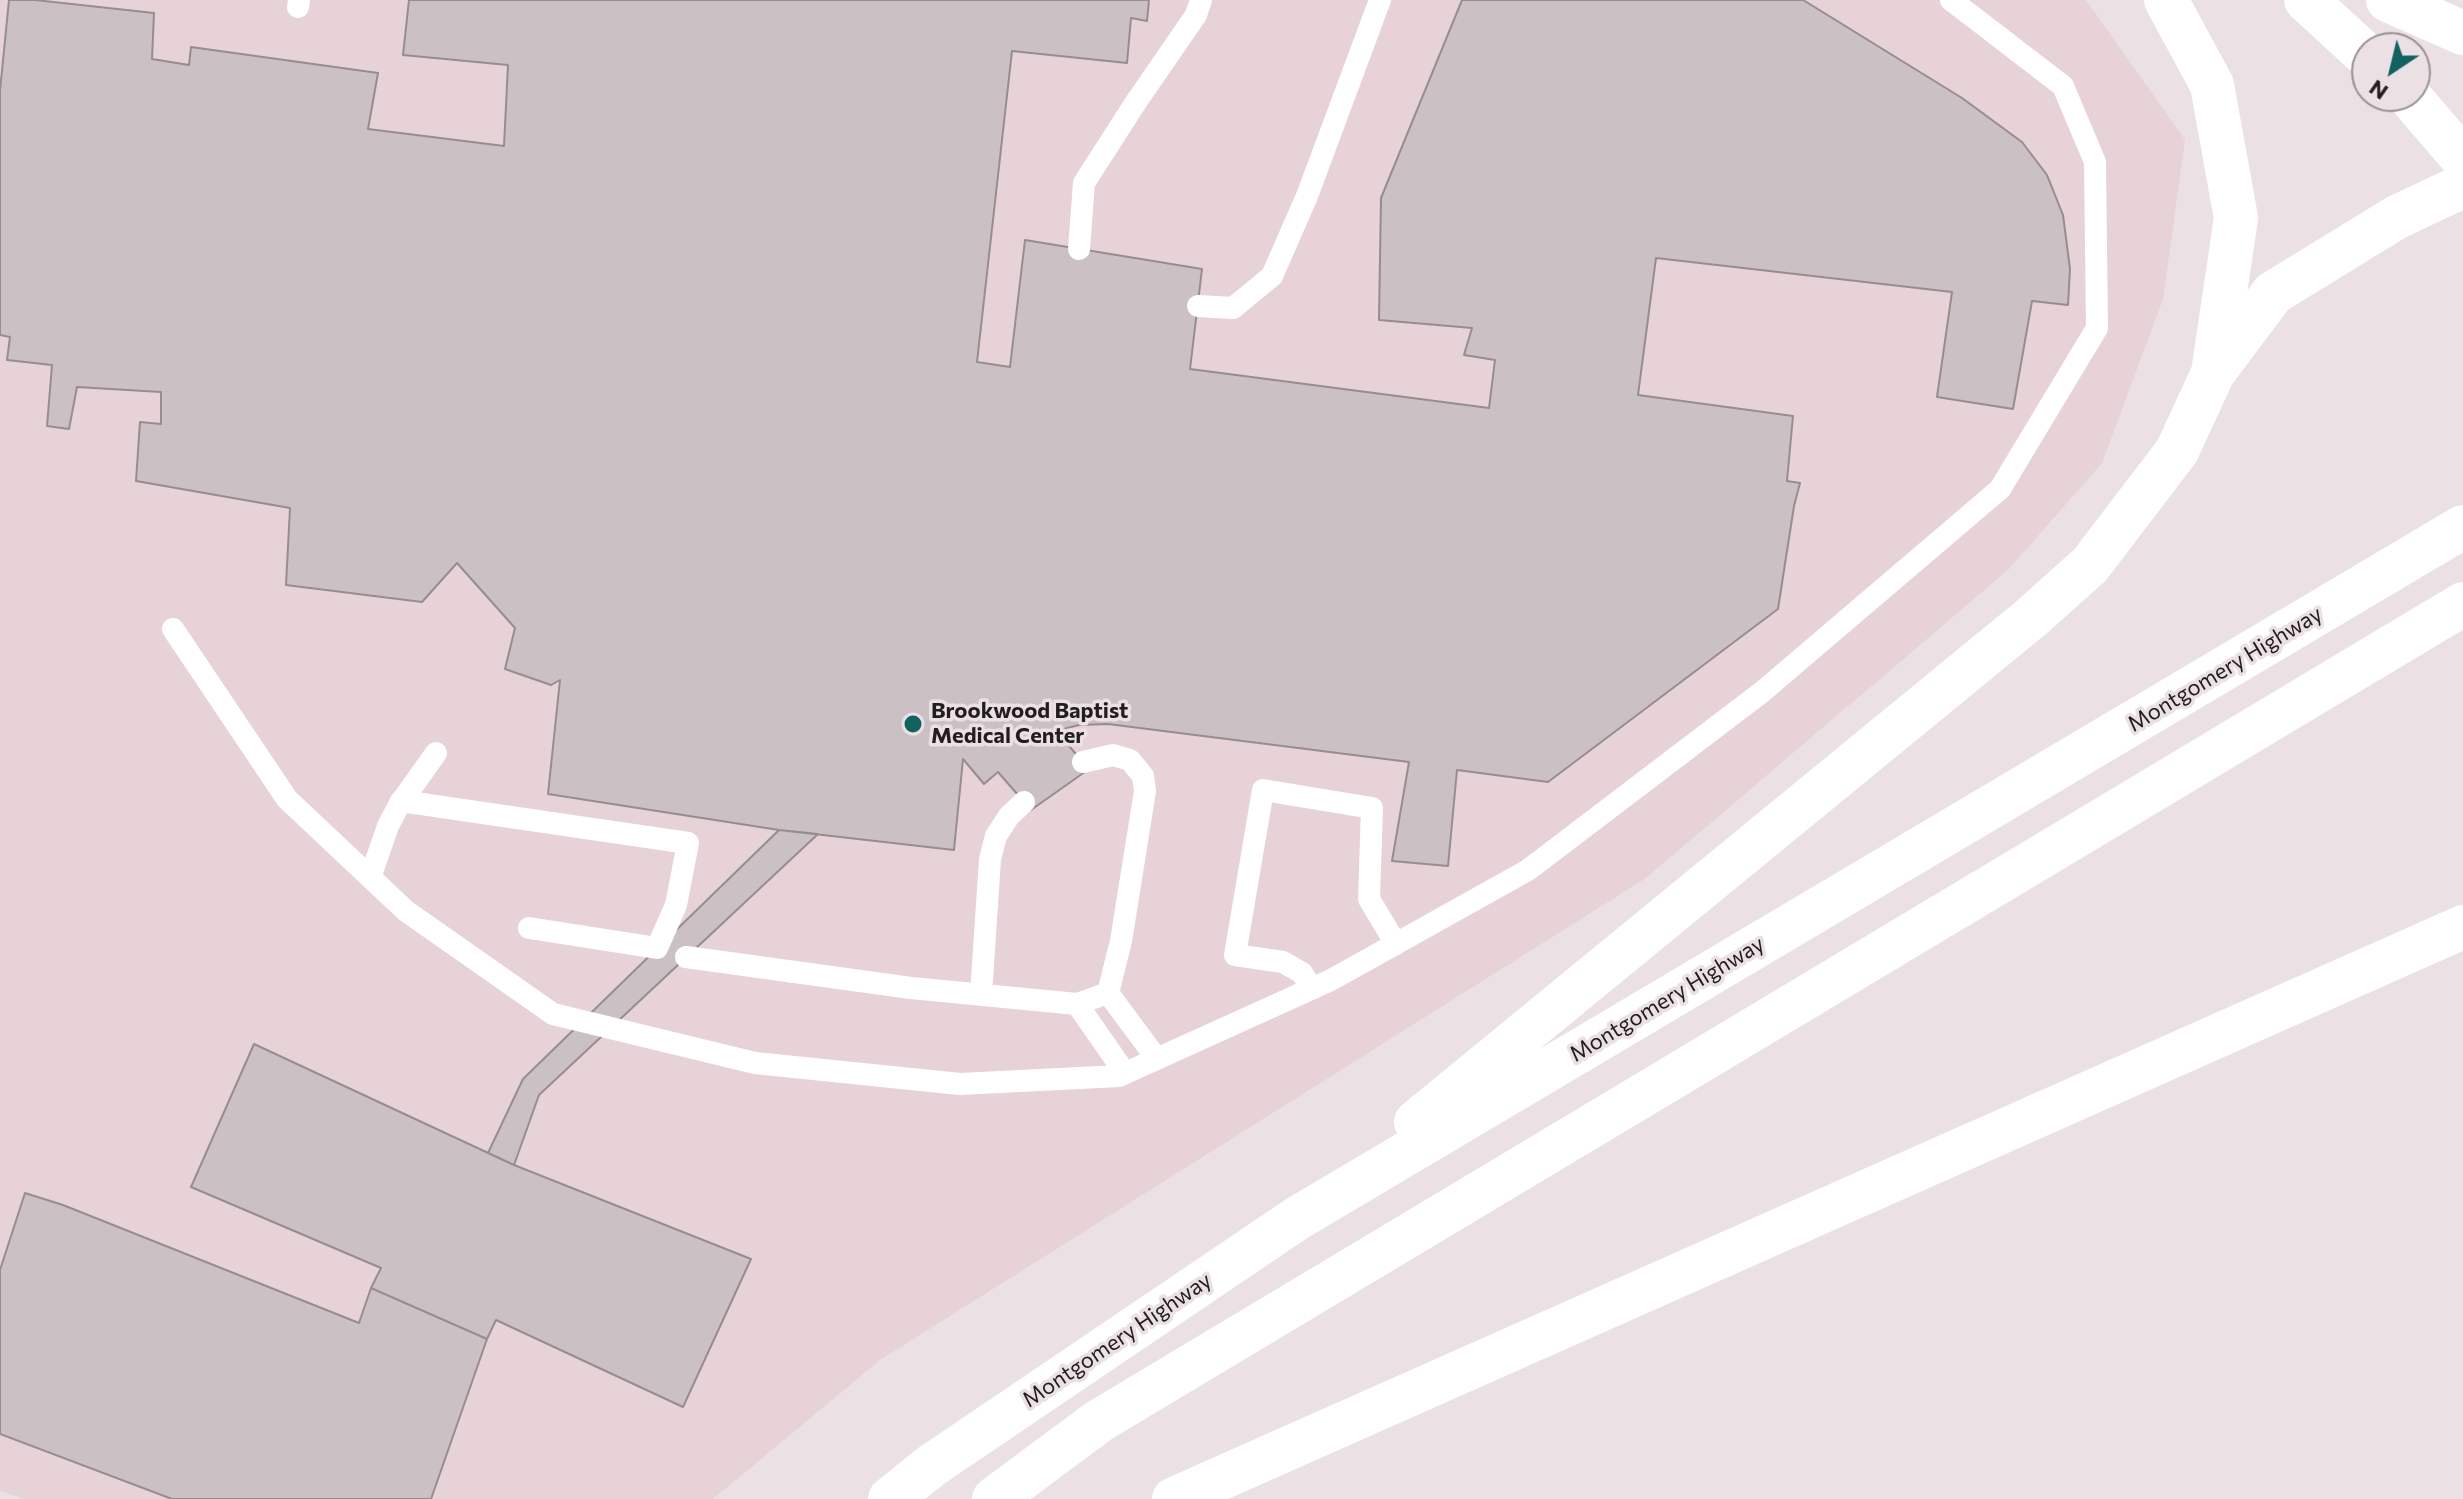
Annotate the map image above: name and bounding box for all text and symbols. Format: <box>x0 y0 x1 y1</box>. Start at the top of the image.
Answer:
north arrow <box>2351 32 2431 112</box>
text: N <box>2364 75 2393 106</box>
street label: Montgomery Highway <box>2123 600 2327 738</box>
place label: Brookwood Baptist Medical Center <box>931 698 1128 750</box>
marker: Brookwood Baptist Medical Center <box>902 713 924 735</box>
street label: Montgomery Highway <box>1565 930 1769 1068</box>
street label: Montgomery Highway <box>1017 1267 1217 1413</box>

